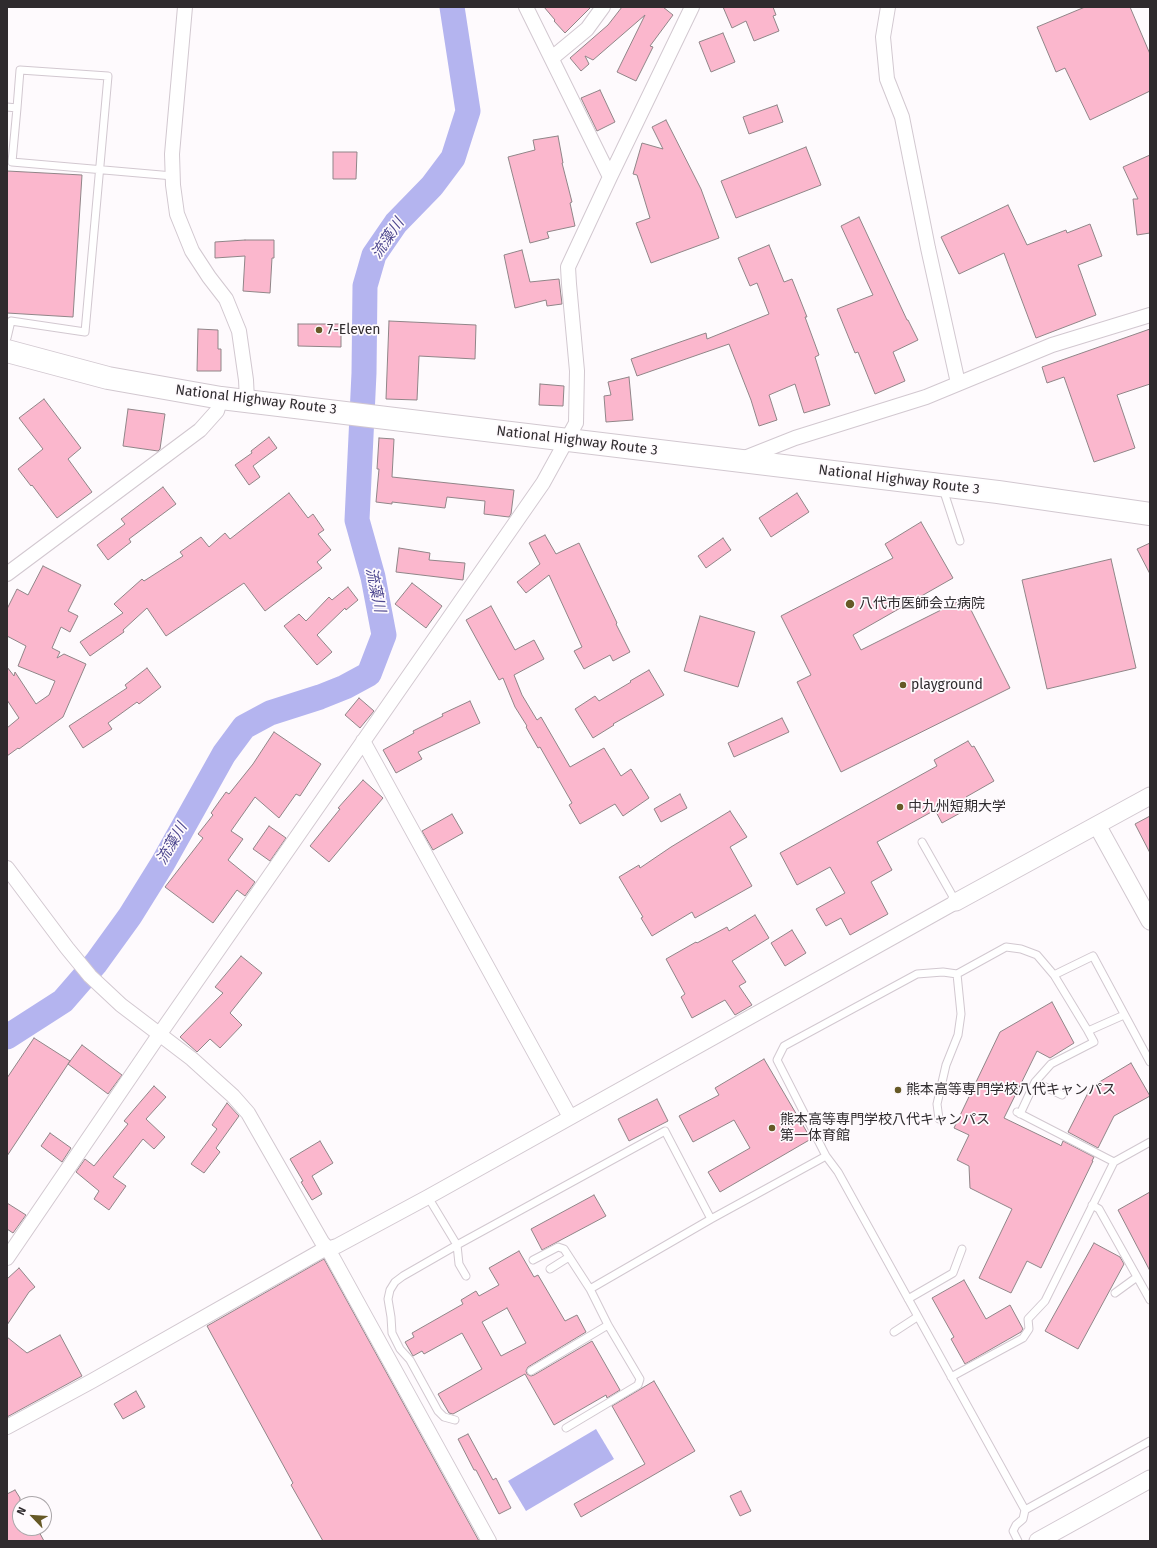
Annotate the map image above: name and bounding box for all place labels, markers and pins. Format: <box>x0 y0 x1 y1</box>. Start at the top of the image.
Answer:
place label: 7-Eleven <box>327 322 381 338</box>
marker: 7-Eleven <box>314 325 324 335</box>
place label: 八代市医師会立病院 <box>859 596 985 612</box>
marker: 八代市医師会立病院 <box>844 598 856 610</box>
place label: playground <box>911 677 983 693</box>
marker: playground <box>898 680 908 690</box>
place label: 中九州短期大学 <box>908 799 1006 815</box>
marker: 中九州短期大学 <box>895 802 905 812</box>
place label: 熊本高等専門学校八代キャンパス <box>906 1082 1116 1098</box>
marker: 熊本高等専門学校八代キャンパス <box>893 1085 903 1095</box>
place label: 熊本高等専門学校八代キャンパス 第一体育館 <box>780 1112 990 1144</box>
marker: 熊本高等専門学校八代キャンパス 第一体育館 <box>767 1123 777 1133</box>

